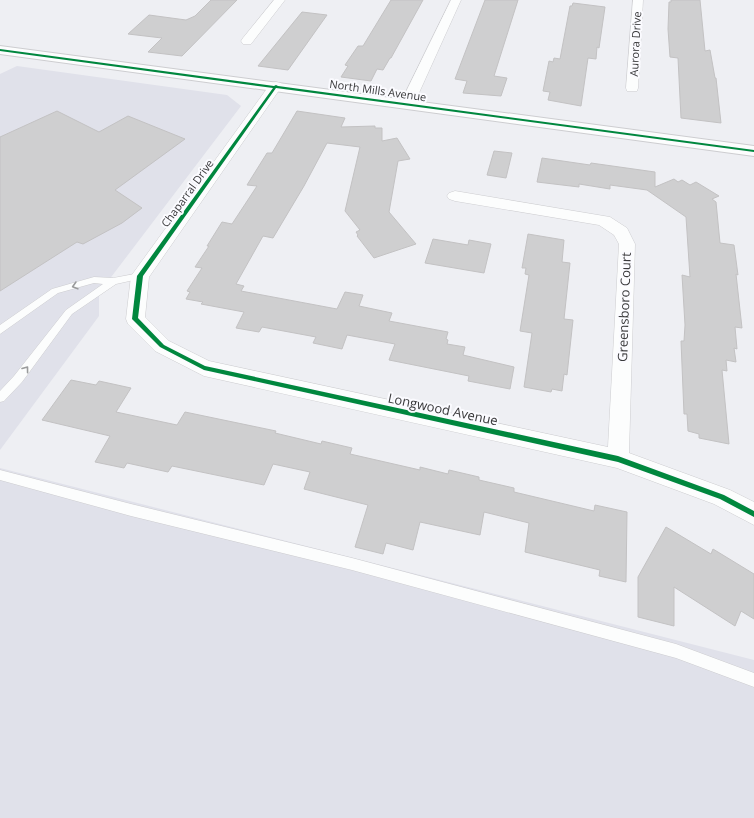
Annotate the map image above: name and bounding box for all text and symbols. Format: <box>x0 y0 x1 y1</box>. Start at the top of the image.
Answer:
street label: Aurora Drive <box>626 11 644 77</box>
street label: North Mills Avenue <box>329 76 427 104</box>
street label: Chaparral Drive <box>157 156 217 230</box>
street label: Greensboro Court <box>613 251 635 362</box>
one-way arrow <box>71 281 78 290</box>
one-way arrow <box>21 366 29 373</box>
street label: Longwood Avenue <box>386 389 500 429</box>

